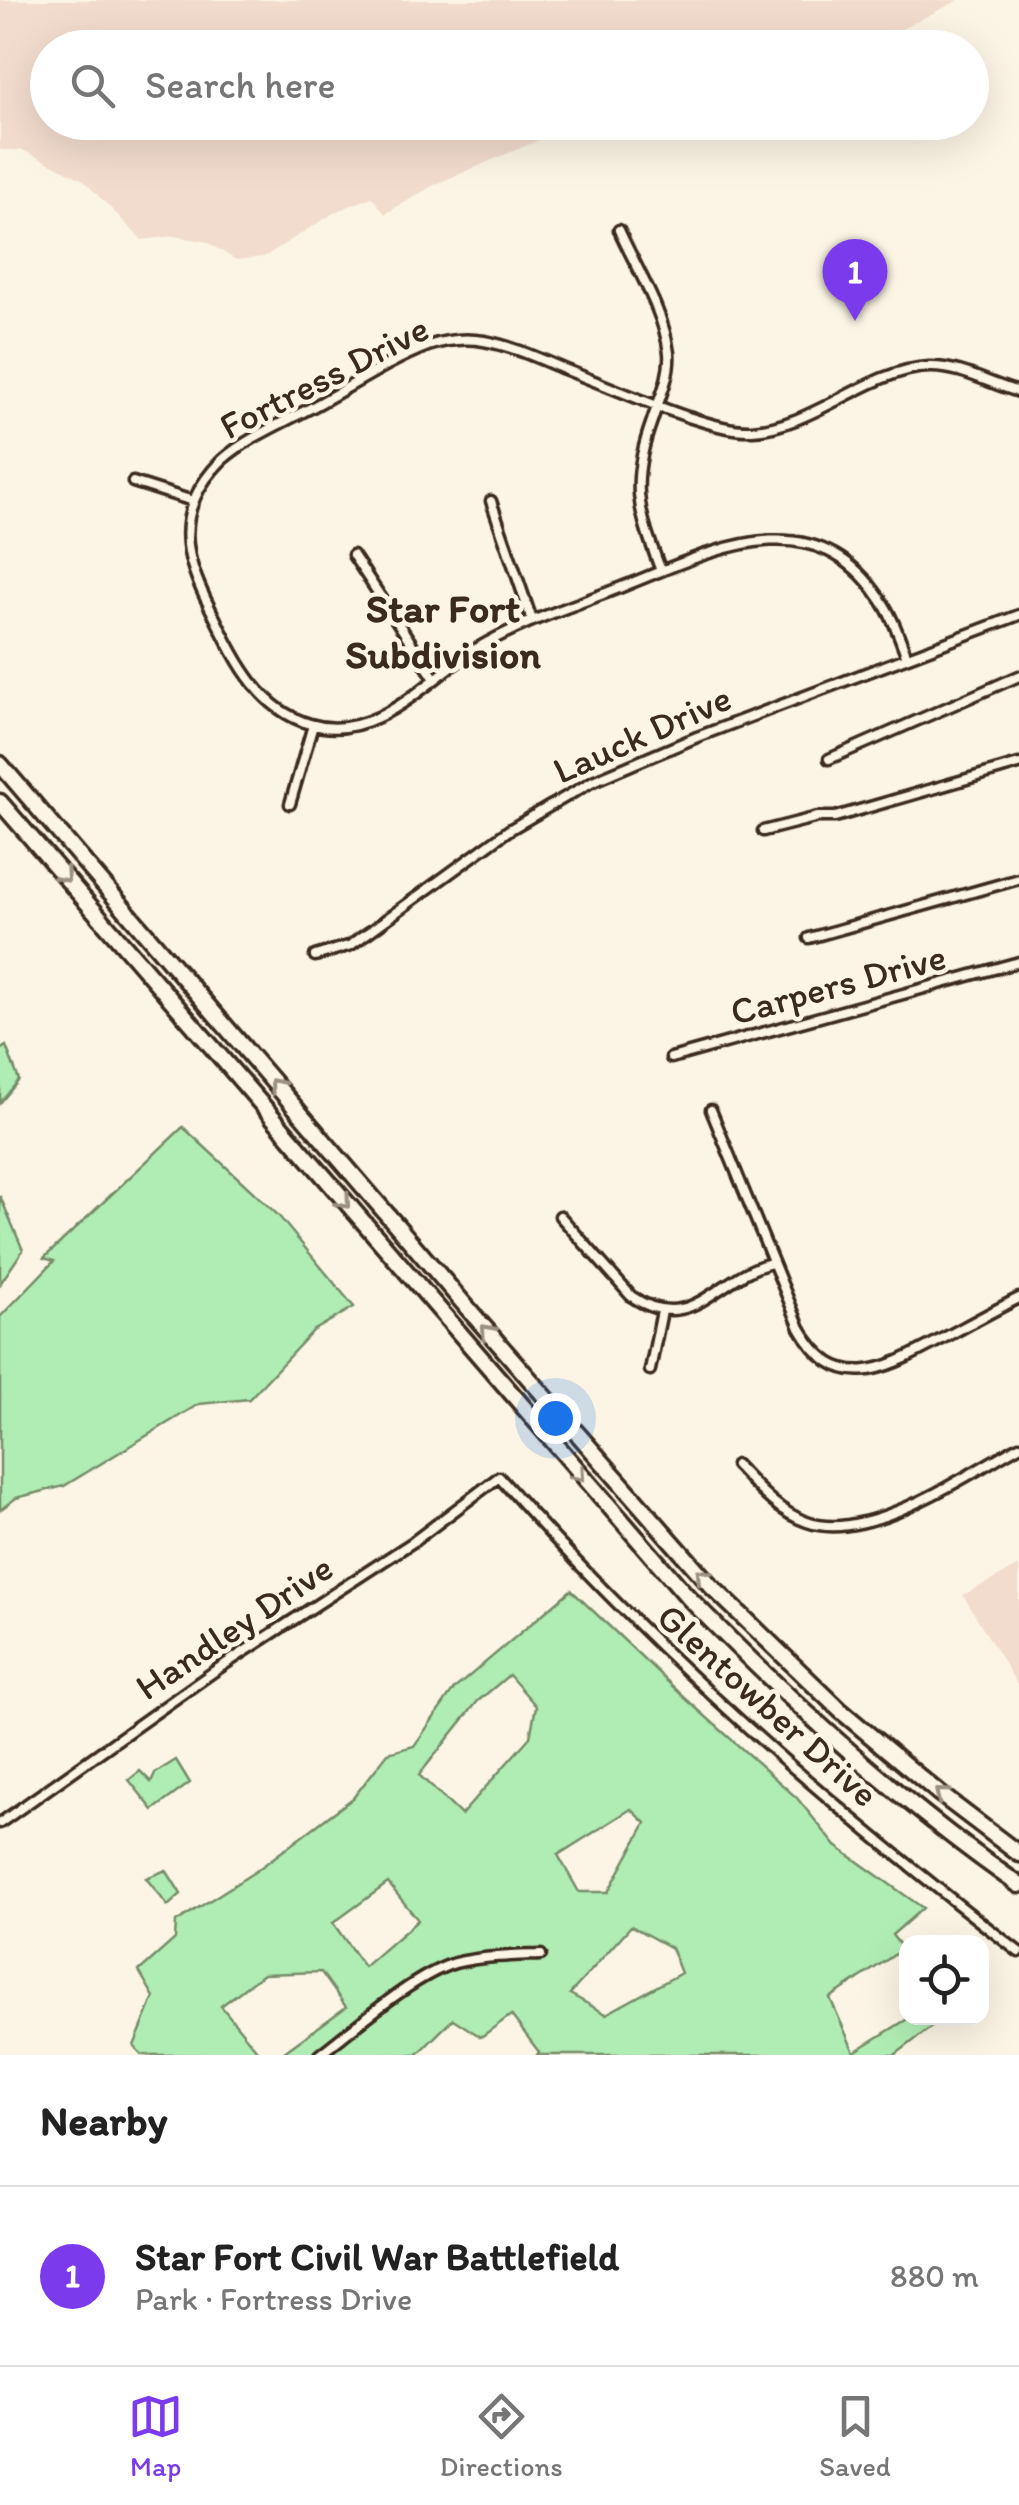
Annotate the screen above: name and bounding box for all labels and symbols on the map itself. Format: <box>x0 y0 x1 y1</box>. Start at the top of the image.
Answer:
pin: 1 <box>822 238 888 321</box>
street label: Fortress Drive <box>212 305 436 449</box>
district label: Star Fort Subdivision <box>345 584 541 678</box>
street label: Lauck Drive <box>546 674 738 794</box>
one-way arrow <box>52 864 70 883</box>
street label: Carpers Drive <box>725 933 951 1035</box>
one-way arrow <box>269 1078 287 1096</box>
one-way arrow <box>332 1190 350 1209</box>
one-way arrow <box>481 1325 499 1343</box>
your location <box>530 1393 581 1444</box>
one-way arrow <box>567 1463 585 1482</box>
street label: Handley Drive <box>127 1544 341 1710</box>
one-way arrow <box>696 1569 714 1587</box>
street label: Glentowber Drive <box>648 1594 888 1816</box>
one-way arrow <box>935 1789 953 1806</box>

